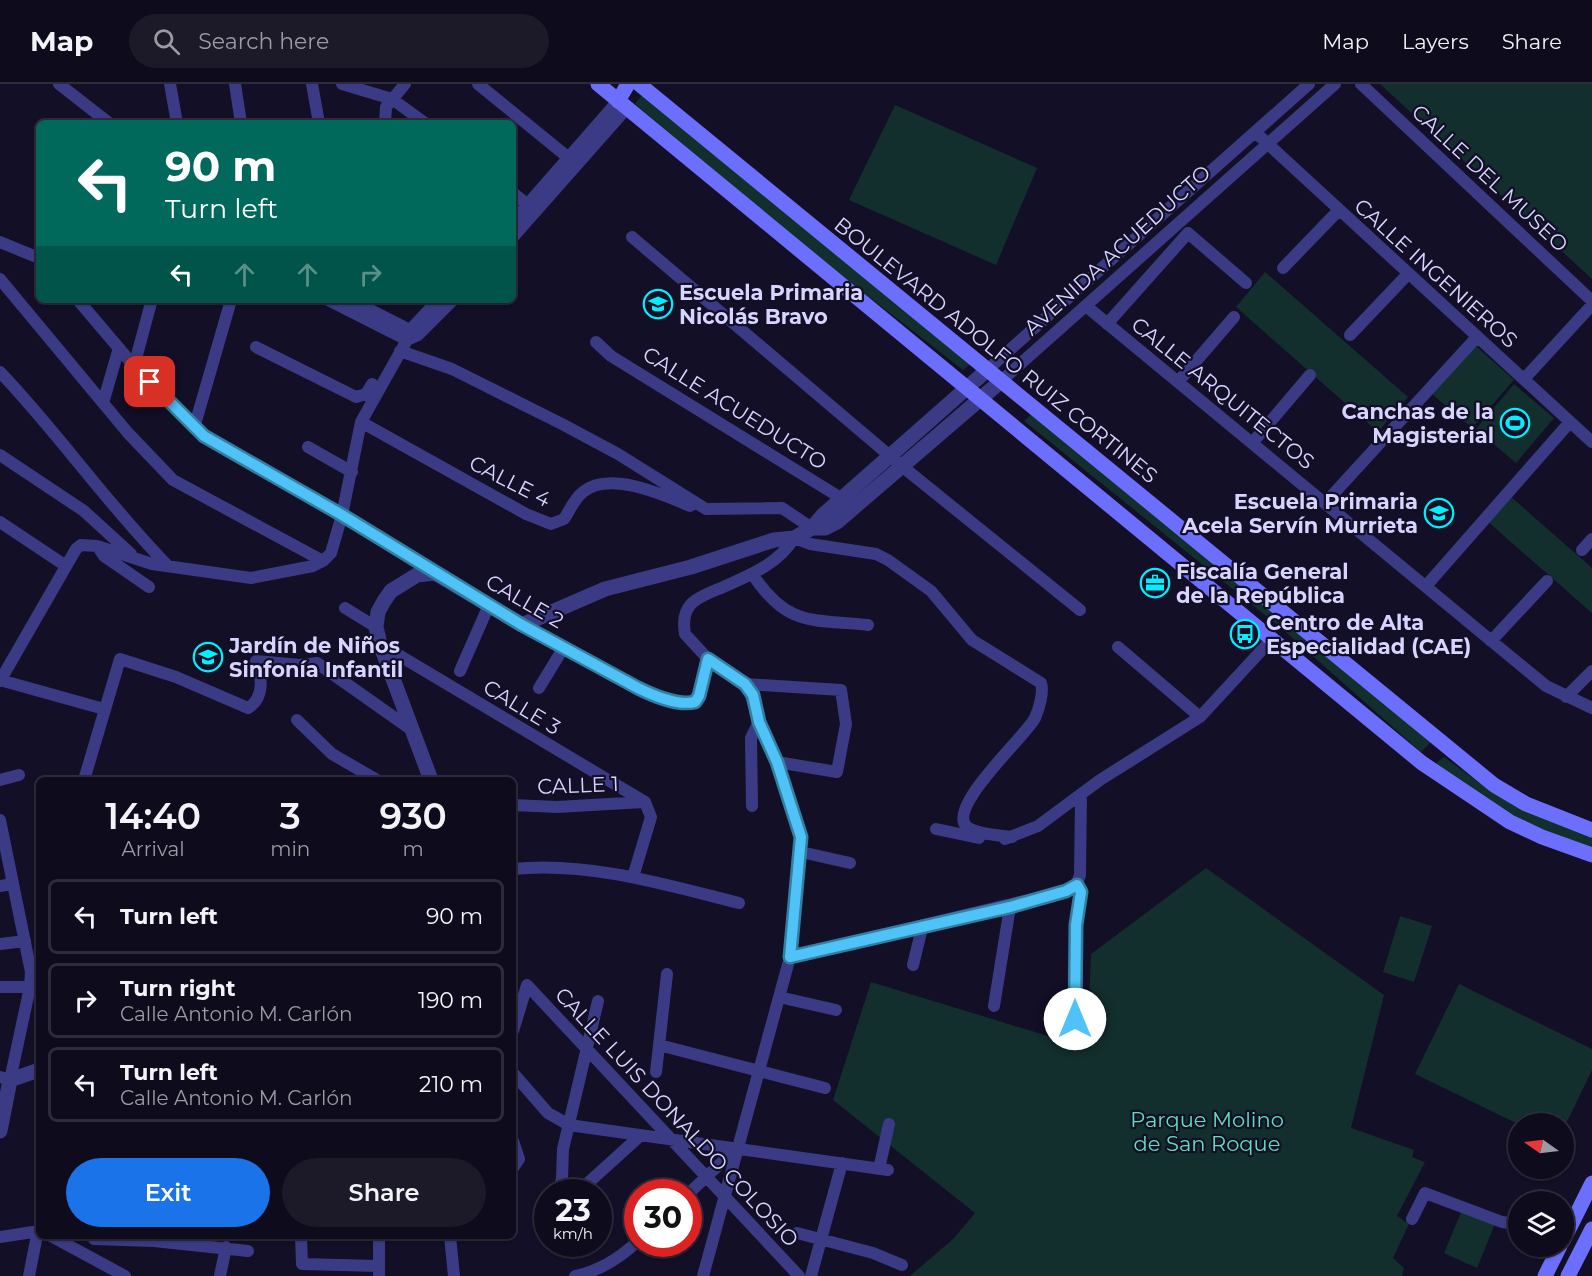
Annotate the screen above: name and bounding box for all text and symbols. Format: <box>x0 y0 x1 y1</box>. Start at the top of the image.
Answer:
search box <box>129 14 549 68</box>
text: Map <box>30 24 93 58</box>
icon: search <box>150 25 183 58</box>
text: Search here <box>198 28 329 55</box>
text: Map <box>1322 29 1369 54</box>
text: Layers <box>1402 29 1469 54</box>
text: Share <box>1502 29 1562 54</box>
street label: CALLE DEL MUSEO <box>1407 99 1573 257</box>
text: 90 m <box>165 140 276 192</box>
icon: left <box>66 144 144 222</box>
street label: AVENIDA ACUEDUCTO <box>1019 160 1215 340</box>
text: Turn left <box>165 192 278 225</box>
street label: CALLE INGENIEROS <box>1349 193 1523 353</box>
street label: BOULEVARD ADOLFO RUIZ CORTINES <box>829 212 1163 488</box>
icon: left <box>165 258 198 291</box>
icon: ahead <box>228 258 261 291</box>
icon: ahead <box>291 258 324 291</box>
icon: right <box>354 258 387 291</box>
place label: Escuela Primaria Nicolás Bravo <box>679 280 863 329</box>
school or university icon: Escuela Primaria Nicolás Bravo <box>642 288 674 320</box>
street label: CALLE ARQUITECTOS <box>1127 312 1319 474</box>
street label: CALLE ACUEDUCTO <box>638 341 832 475</box>
pin <box>124 356 175 407</box>
icon: arrive <box>133 365 166 398</box>
place label: Canchas de la Magisterial <box>1341 399 1494 448</box>
sports icon: Canchas de la Magisterial <box>1499 407 1531 439</box>
street label: CALLE 4 <box>465 450 555 512</box>
place label: Escuela Primaria Acela Servín Murrieta <box>1181 489 1418 538</box>
school or university icon: Escuela Primaria Acela Servín Murrieta <box>1423 497 1455 529</box>
place label: Fiscalía General de la República <box>1176 559 1349 608</box>
office icon: Fiscalía General de la República <box>1139 567 1171 599</box>
street label: CALLE 2 <box>482 569 568 633</box>
place label: Centro de Alta Especialidad (CAE) <box>1266 610 1471 659</box>
bus stop icon: Centro de Alta Especialidad (CAE) <box>1229 618 1261 650</box>
place label: Jardín de Niños Sinfonía Infantil <box>228 633 403 682</box>
school or university icon: Jardín de Niños Sinfonía Infantil <box>192 641 224 673</box>
street label: CALLE 3 <box>479 674 565 740</box>
street label: CALLE 1 <box>537 771 619 799</box>
text: 14:40 <box>105 794 201 838</box>
text: 3 <box>280 794 301 838</box>
text: 930 <box>379 794 447 838</box>
text: Arrival <box>122 837 185 861</box>
text: min <box>270 837 310 861</box>
text: m <box>403 837 424 861</box>
icon: left <box>69 900 102 933</box>
text: Turn left <box>120 903 218 930</box>
text: 90 m <box>426 903 483 930</box>
text: Turn right <box>120 975 235 1002</box>
street label: CALLE LUIS DONALDO COLOSIO <box>550 982 804 1252</box>
icon: right <box>69 984 102 1017</box>
text: 190 m <box>418 987 483 1014</box>
position arrow <box>1043 987 1107 1051</box>
text: Calle Antonio M. Carlón <box>120 1002 352 1026</box>
text: Turn left <box>120 1059 218 1086</box>
icon: left <box>69 1068 102 1101</box>
text: 210 m <box>419 1071 483 1098</box>
text: Calle Antonio M. Carlón <box>120 1086 352 1110</box>
park label: Parque Molino de San Roque <box>1130 1107 1284 1156</box>
north arrow <box>1508 1113 1574 1179</box>
map controls <box>1508 1113 1574 1257</box>
button: Exit <box>66 1158 270 1227</box>
button: Share <box>282 1158 486 1227</box>
speed limit sign: 30 <box>624 1179 702 1257</box>
button: layers <box>1508 1191 1574 1257</box>
text: 23 <box>555 1192 591 1229</box>
text: km/h <box>553 1224 593 1243</box>

